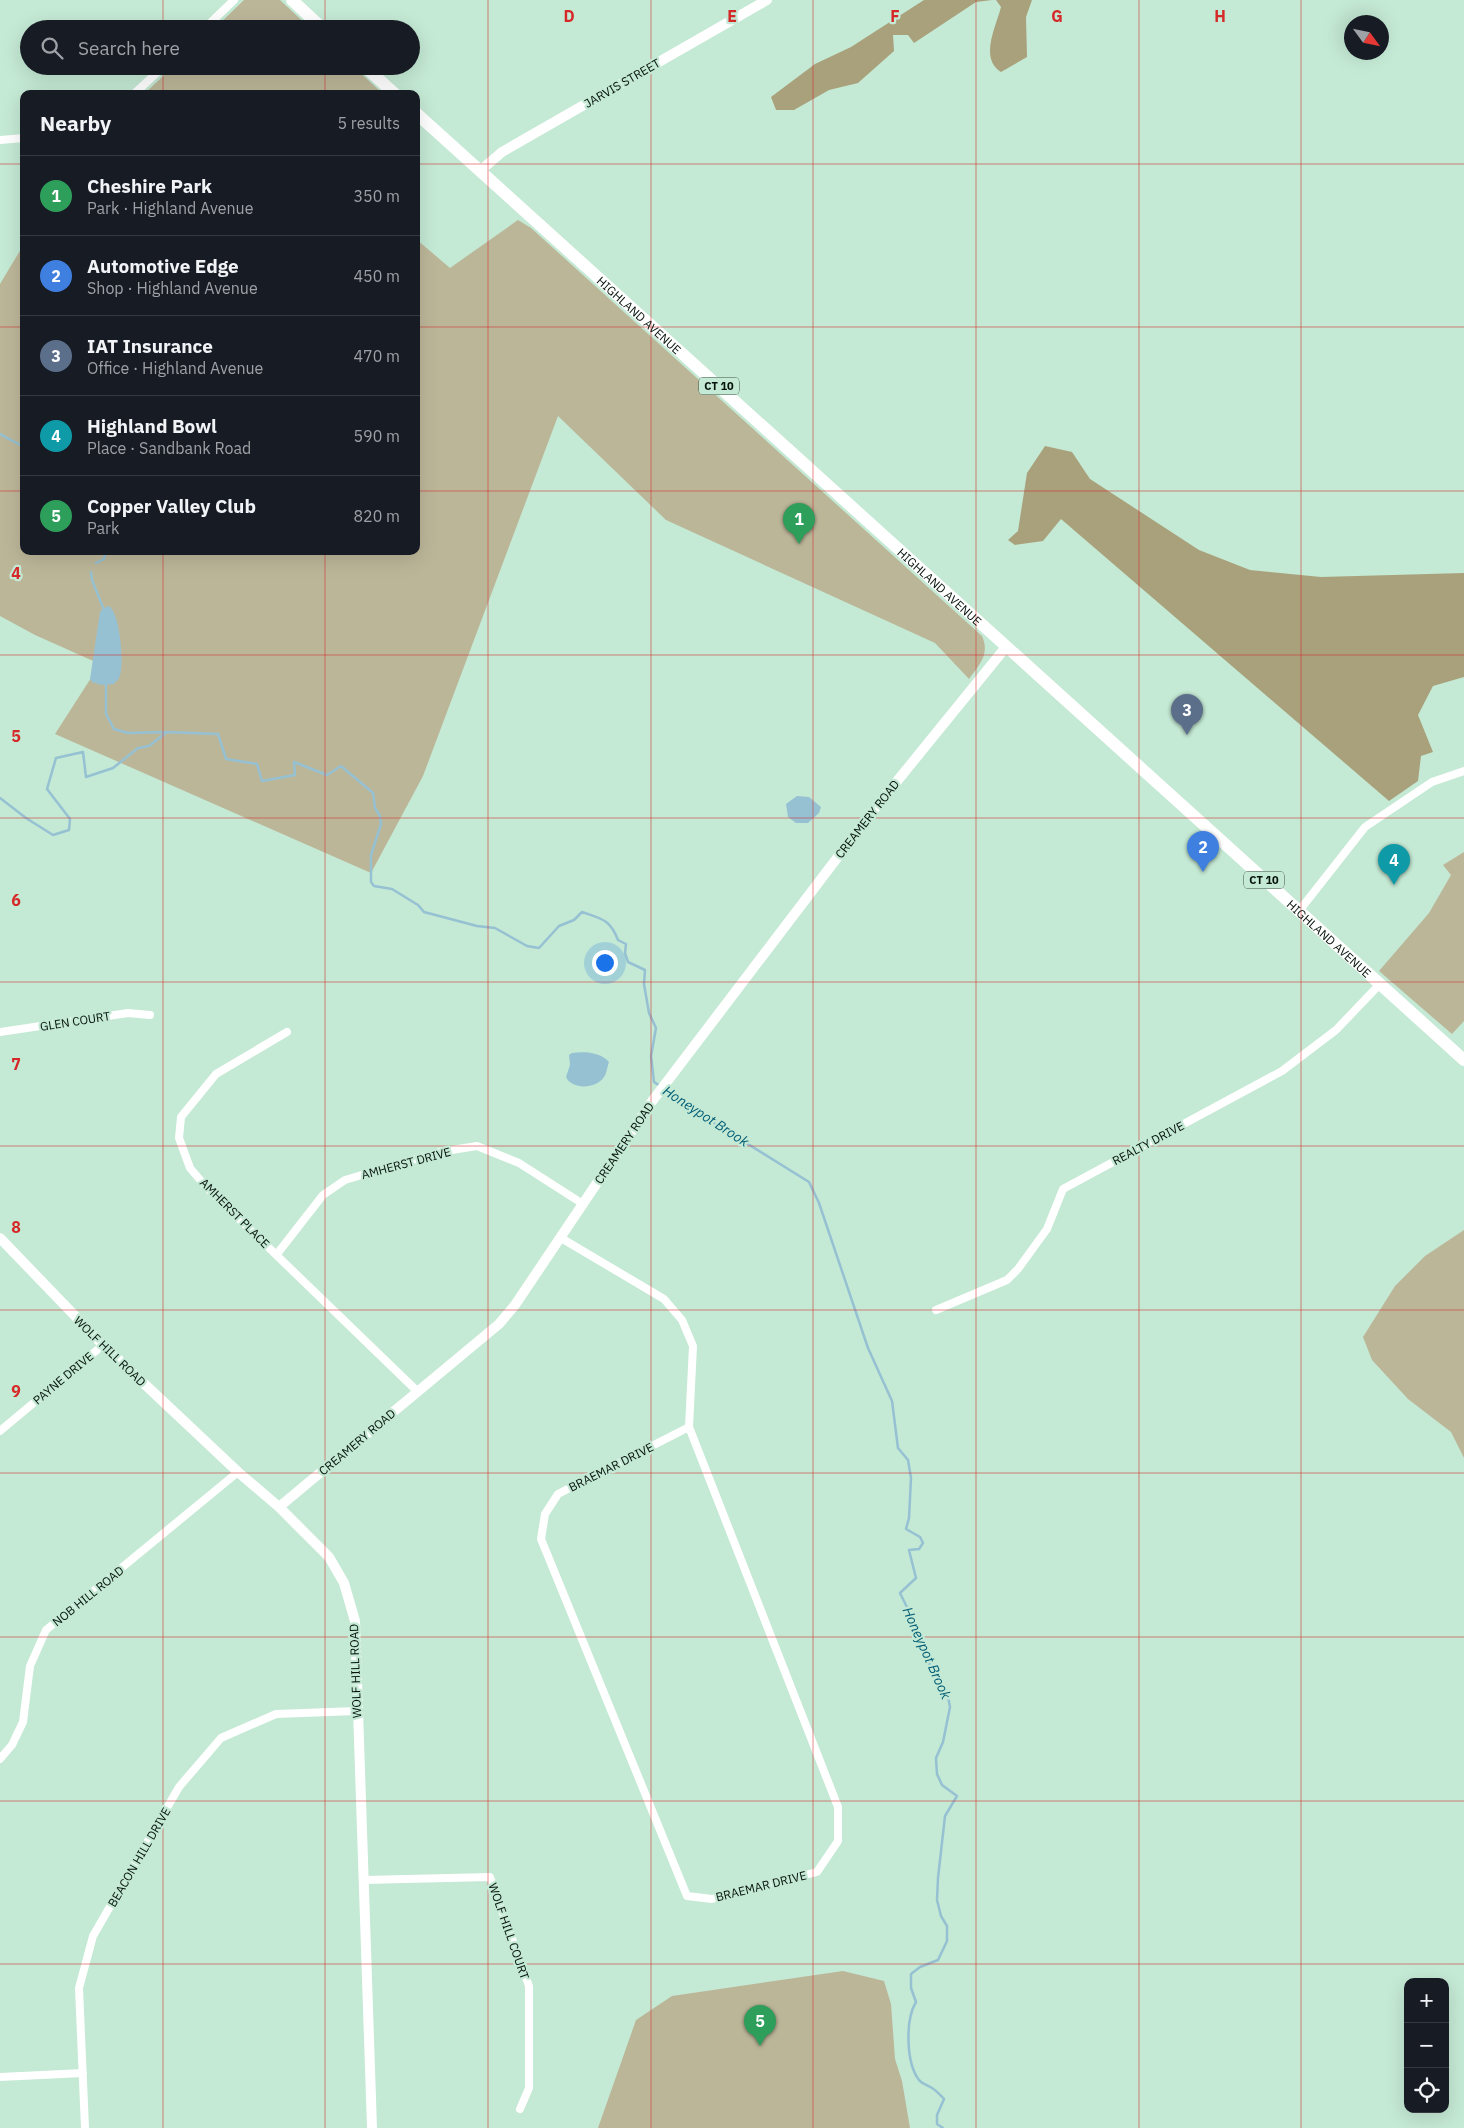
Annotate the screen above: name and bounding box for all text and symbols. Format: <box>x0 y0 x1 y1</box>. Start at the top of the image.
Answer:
text: D <box>563 6 575 26</box>
text: E <box>727 6 737 26</box>
text: F <box>890 6 900 26</box>
text: G <box>1051 6 1063 26</box>
text: H <box>1214 6 1226 26</box>
north arrow <box>1344 15 1389 60</box>
search box <box>20 20 420 75</box>
icon: search <box>38 34 66 62</box>
text: Search here <box>78 36 180 60</box>
street label: JARVIS STREET <box>581 55 663 111</box>
text: Nearby <box>40 109 111 137</box>
text: 5 results <box>337 113 400 133</box>
text: Cheshire Park <box>87 174 212 198</box>
text: 1 <box>51 186 61 206</box>
text: 350 m <box>353 186 400 206</box>
text: Park · Highland Avenue <box>87 198 253 218</box>
text: Automotive Edge <box>87 254 239 278</box>
text: 2 <box>51 266 61 286</box>
text: 450 m <box>353 266 400 286</box>
street label: HIGHLAND AVENUE <box>594 273 685 357</box>
text: Shop · Highland Avenue <box>87 278 258 298</box>
text: IAT Insurance <box>87 334 213 358</box>
text: 3 <box>51 346 61 366</box>
text: 470 m <box>353 346 400 366</box>
text: Office · Highland Avenue <box>87 358 263 378</box>
road number: CT 10 <box>699 378 739 394</box>
text: Highland Bowl <box>87 414 217 438</box>
text: 4 <box>51 426 61 446</box>
text: 590 m <box>353 426 400 446</box>
text: Place · Sandbank Road <box>87 438 251 458</box>
text: Copper Valley Club <box>87 494 256 518</box>
pin: 1 <box>783 503 815 544</box>
text: 5 <box>51 506 61 526</box>
text: 820 m <box>353 506 400 526</box>
text: Park <box>87 518 119 538</box>
street label: HIGHLAND AVENUE <box>895 544 985 628</box>
text: 4 <box>11 563 21 583</box>
pin: 3 <box>1171 694 1203 735</box>
text: 5 <box>11 726 21 746</box>
street label: CREAMERY ROAD <box>832 777 902 861</box>
pin: 2 <box>1187 831 1219 872</box>
pin: 4 <box>1378 844 1410 885</box>
road number: CT 10 <box>1244 872 1284 888</box>
text: 6 <box>11 890 21 910</box>
street label: HIGHLAND AVENUE <box>1284 896 1375 980</box>
your location <box>592 950 618 976</box>
street label: GLEN COURT <box>39 1008 111 1034</box>
text: 7 <box>11 1054 21 1074</box>
water label: Honeypot Brook <box>660 1082 753 1151</box>
street label: CREAMERY ROAD <box>591 1099 657 1187</box>
street label: REALTY DRIVE <box>1109 1118 1187 1168</box>
street label: AMHERST DRIVE <box>360 1144 452 1182</box>
street label: AMHERST PLACE <box>197 1175 273 1251</box>
text: 8 <box>11 1217 21 1237</box>
street label: WOLF HILL ROAD <box>71 1313 149 1389</box>
street label: PAYNE DRIVE <box>30 1348 96 1408</box>
text: 9 <box>11 1381 21 1401</box>
street label: CREAMERY ROAD <box>316 1406 398 1478</box>
street label: BRAEMAR DRIVE <box>566 1439 656 1495</box>
street label: NOB HILL ROAD <box>49 1563 127 1629</box>
water label: Honeypot Brook <box>899 1604 956 1703</box>
street label: WOLF HILL ROAD <box>346 1624 364 1718</box>
street label: BEACON HILL DRIVE <box>104 1805 174 1909</box>
street label: BRAEMAR DRIVE <box>714 1867 808 1905</box>
street label: WOLF HILL COURT <box>485 1881 533 1981</box>
map controls <box>1404 1978 1449 2113</box>
button: + <box>1404 1978 1449 2023</box>
pin: 5 <box>744 2005 776 2046</box>
button: − <box>1404 2023 1449 2068</box>
button: locate <box>1404 2068 1449 2113</box>

